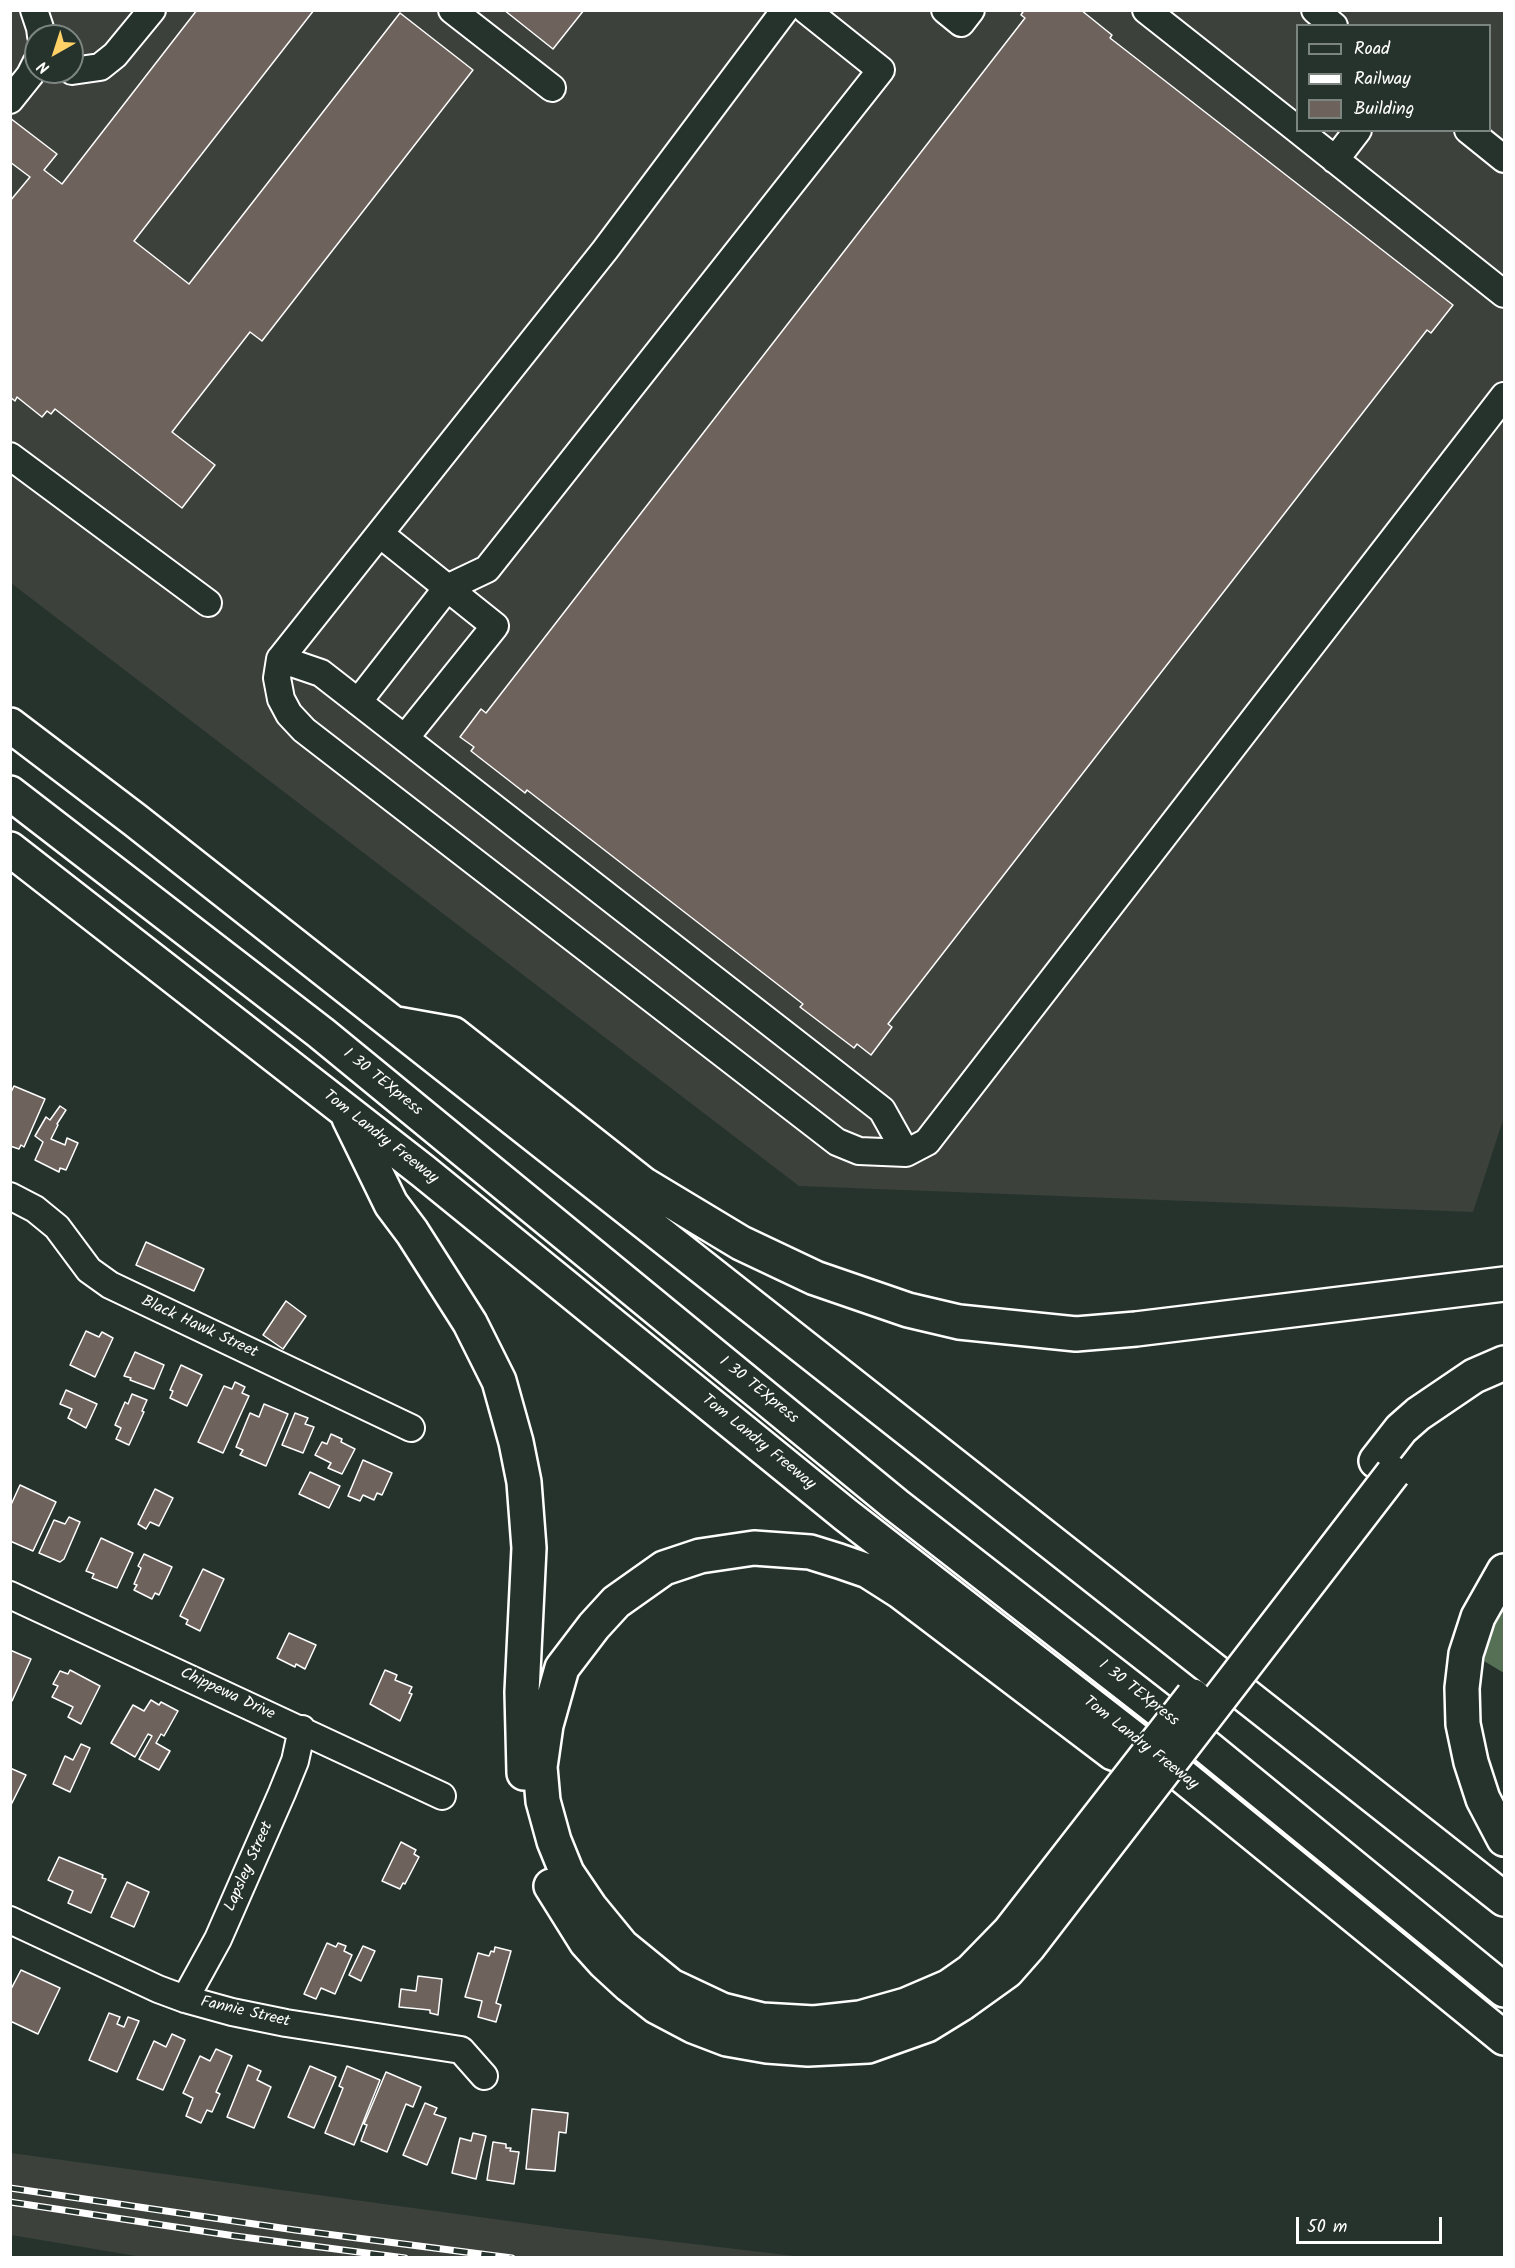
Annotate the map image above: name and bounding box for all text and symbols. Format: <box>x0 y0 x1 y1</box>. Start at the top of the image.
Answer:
north arrow <box>24 24 84 84</box>
legend <box>1296 24 1491 132</box>
text: Road <box>1354 35 1390 64</box>
text: N <box>32 54 55 80</box>
text: Railway <box>1354 65 1411 94</box>
text: Building <box>1354 95 1414 124</box>
street label: I 30 TEXpress <box>338 1045 426 1121</box>
street label: Tom Landry Freeway <box>319 1087 441 1189</box>
street label: Black Hawk Street <box>138 1293 260 1363</box>
street label: I 30 TEXpress <box>714 1353 802 1429</box>
street label: Tom Landry Freeway <box>697 1391 819 1495</box>
street label: I 30 TEXpress <box>1094 1657 1182 1731</box>
street label: Chippewa Drive <box>176 1665 278 1725</box>
street label: Tom Landry Freeway <box>1079 1693 1201 1795</box>
street label: Lapsley Street <box>222 1819 278 1915</box>
street label: Fannie Street <box>199 1993 291 2033</box>
scale bar <box>1299 2205 1444 2243</box>
text: 50 m <box>1307 2213 1347 2242</box>

